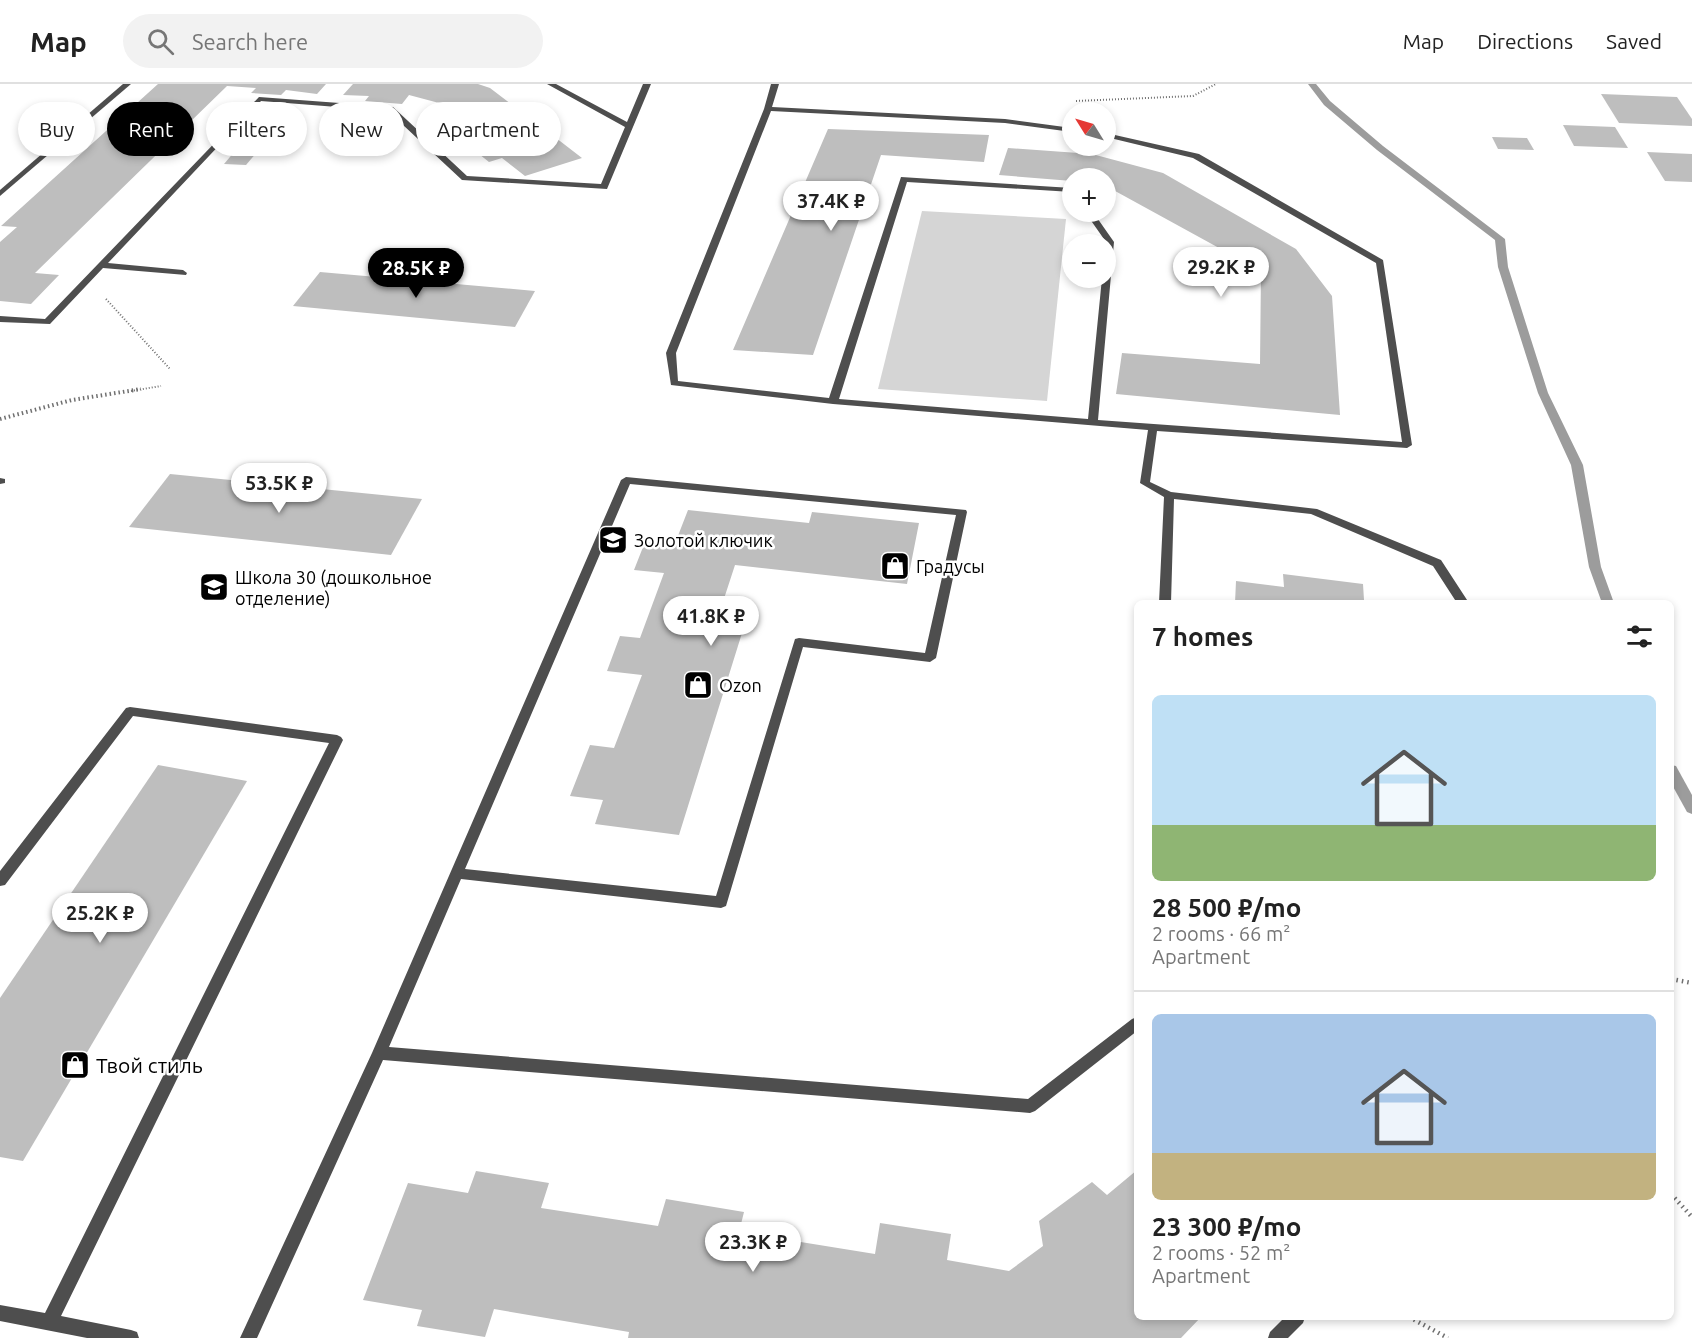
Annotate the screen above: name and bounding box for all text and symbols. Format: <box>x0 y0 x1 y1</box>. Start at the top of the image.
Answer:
search box <box>123 14 543 68</box>
icon: search <box>144 25 177 58</box>
text: Map <box>30 26 87 57</box>
text: Search here <box>192 29 308 54</box>
text: Map <box>1403 29 1444 53</box>
text: Directions <box>1477 29 1573 53</box>
text: Saved <box>1606 29 1662 53</box>
chip: Buy <box>18 102 95 156</box>
chip: Rent <box>107 102 194 156</box>
chip: Filters <box>206 102 307 156</box>
chip: New <box>319 102 404 156</box>
chip: Apartment <box>416 102 561 156</box>
north arrow <box>1062 102 1116 156</box>
map controls <box>1062 102 1116 288</box>
button: + <box>1062 168 1116 222</box>
pin: 37.4K ₽ <box>776 181 886 232</box>
text: 37.4K ₽ <box>797 189 865 212</box>
button: − <box>1062 234 1116 288</box>
pin: 29.2K ₽ <box>1166 247 1276 298</box>
pin: 28.5K ₽ <box>361 248 471 299</box>
text: 29.2K ₽ <box>1187 255 1255 278</box>
text: 28.5K ₽ <box>382 256 450 279</box>
pin: 53.5K ₽ <box>224 463 334 514</box>
text: 53.5K ₽ <box>245 471 313 494</box>
school or university icon: Золотой ключик <box>597 524 629 556</box>
place label: Золотой ключик <box>634 530 773 550</box>
shop icon: Градусы <box>879 550 911 582</box>
place label: Градусы <box>916 556 985 576</box>
place label: Школа 30 (дошкольное отделение) <box>235 567 432 609</box>
school or university icon: Школа 30 (дошкольное отделение) <box>198 571 230 603</box>
pin: 41.8K ₽ <box>656 596 766 647</box>
text: 41.8K ₽ <box>677 604 745 627</box>
icon: filters <box>1623 620 1656 653</box>
text: 7 homes <box>1152 622 1253 651</box>
shop icon: Ozon <box>682 669 714 701</box>
place label: Ozon <box>719 675 762 695</box>
icon: home <box>1350 734 1458 842</box>
pin: 25.2K ₽ <box>45 893 155 944</box>
text: 28 500 ₽/mo <box>1152 893 1301 922</box>
text: 25.2K ₽ <box>66 901 134 924</box>
text: 2 rooms · 66 m² <box>1152 922 1290 945</box>
text: Apartment <box>1152 945 1250 968</box>
shop icon: Твой стиль <box>59 1049 91 1081</box>
place label: Твой стиль <box>96 1053 203 1077</box>
icon: home <box>1350 1053 1458 1161</box>
text: 23 300 ₽/mo <box>1152 1212 1301 1241</box>
pin: 23.3K ₽ <box>698 1222 808 1273</box>
text: 23.3K ₽ <box>719 1230 787 1253</box>
text: 2 rooms · 52 m² <box>1152 1241 1290 1264</box>
text: Apartment <box>1152 1264 1250 1287</box>

